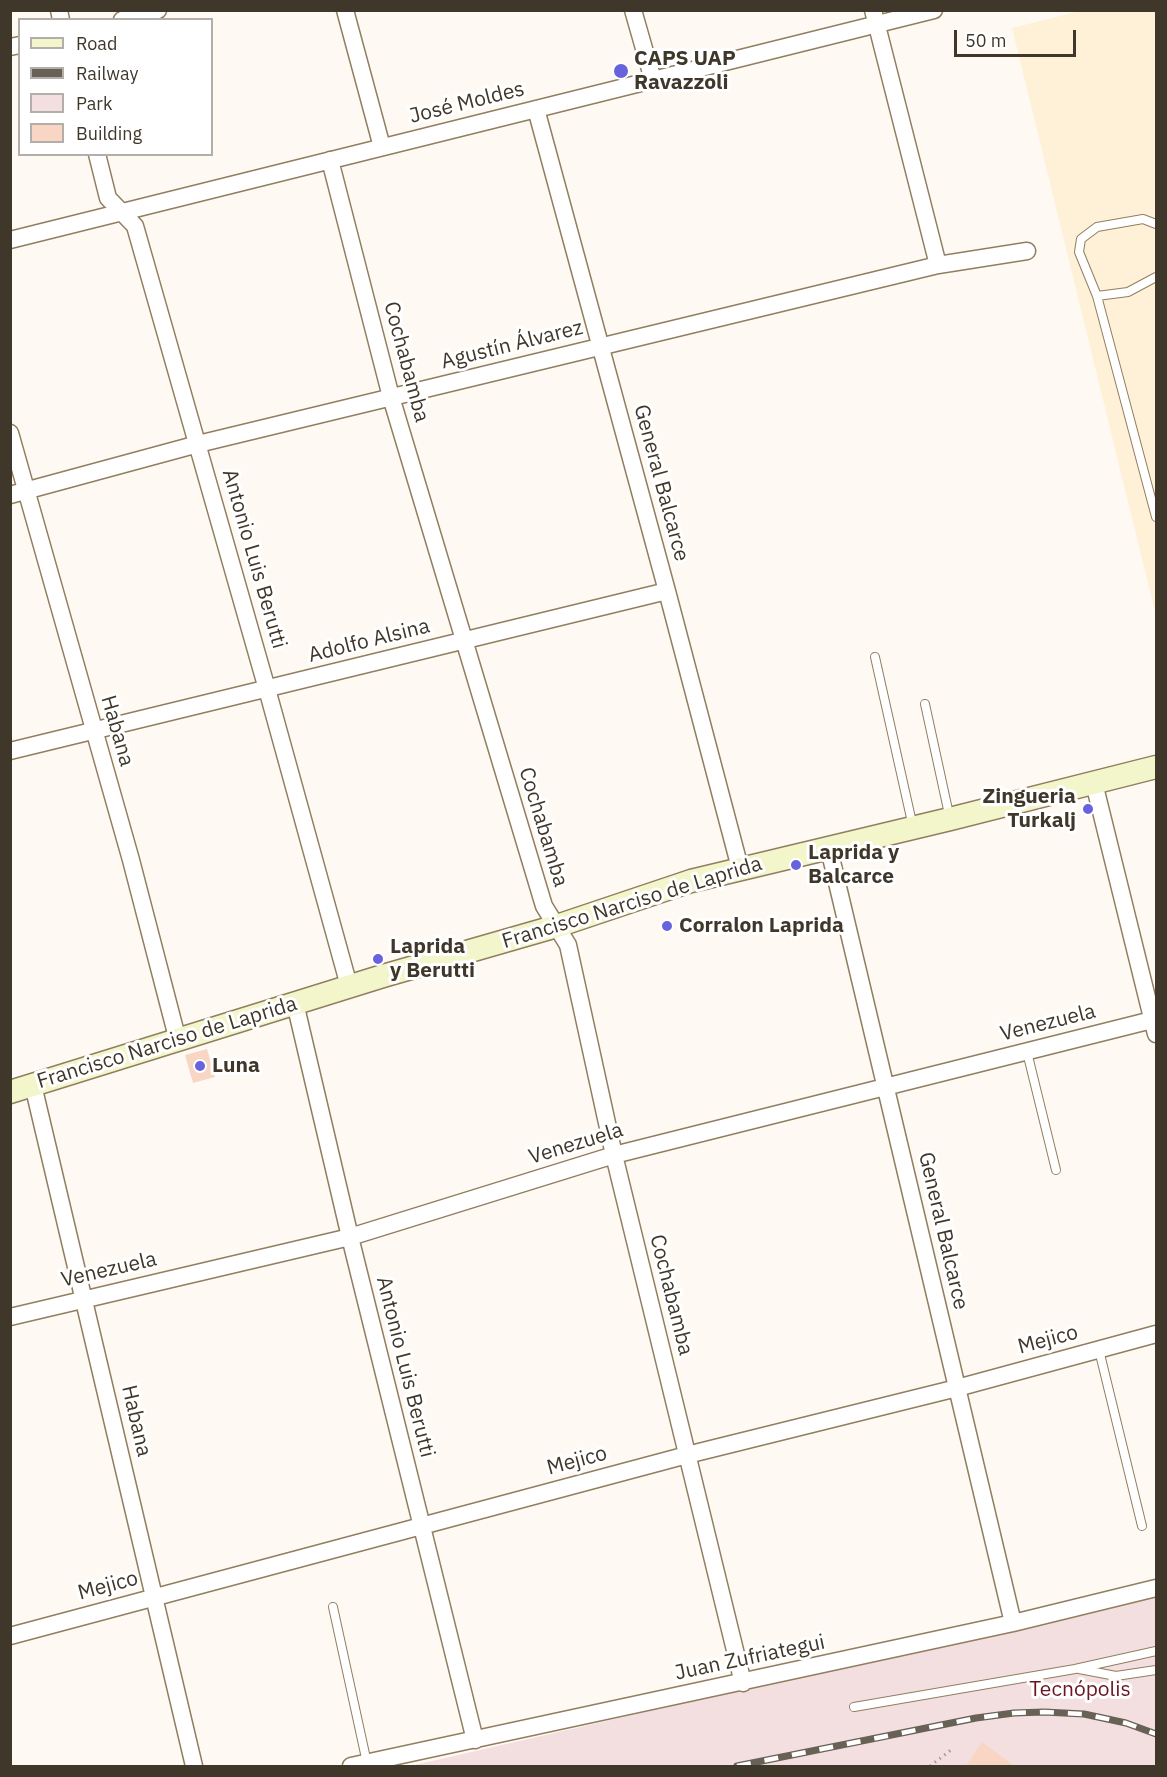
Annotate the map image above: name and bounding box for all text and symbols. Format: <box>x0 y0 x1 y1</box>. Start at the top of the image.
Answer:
legend <box>18 18 213 156</box>
scale bar <box>957 18 1078 56</box>
text: 50 m <box>965 29 1007 52</box>
text: Road <box>76 32 117 55</box>
place label: CAPS UAP Ravazzoli <box>634 46 736 96</box>
text: Railway <box>76 62 138 85</box>
marker: CAPS UAP Ravazzoli <box>612 62 630 80</box>
street label: José Moldes <box>407 77 527 129</box>
text: Park <box>76 92 112 115</box>
text: Building <box>76 122 142 145</box>
street label: Cochabamba <box>378 299 434 425</box>
street label: Agustín Álvarez <box>439 315 585 375</box>
street label: General Balcarce <box>628 402 694 564</box>
street label: Antonio Luis Berutti <box>216 466 292 652</box>
street label: Adolfo Alsina <box>306 614 432 668</box>
street label: Habana <box>95 693 139 769</box>
street label: Cochabamba <box>513 764 573 890</box>
place label: Zingueria Turkalj <box>982 784 1076 834</box>
marker: Zingueria Turkalj <box>1081 802 1095 816</box>
place label: Laprida y Balcarce <box>808 840 899 890</box>
street label: Francisco Narciso de Laprida <box>499 851 765 955</box>
marker: Laprida y Balcarce <box>789 858 803 872</box>
place label: Corralon Laprida <box>679 913 844 939</box>
marker: Corralon Laprida <box>660 919 674 933</box>
place label: Laprida y Berutti <box>390 934 475 984</box>
marker: Laprida y Berutti <box>371 952 385 966</box>
street label: Francisco Narciso de Laprida <box>34 991 300 1095</box>
street label: Venezuela <box>998 999 1098 1047</box>
place label: Luna <box>212 1053 260 1079</box>
marker: Luna <box>193 1059 207 1073</box>
street label: Venezuela <box>526 1118 626 1170</box>
street label: General Balcarce <box>913 1150 973 1312</box>
street label: Cochabamba <box>644 1232 698 1358</box>
street label: Venezuela <box>59 1247 159 1293</box>
street label: Antonio Luis Berutti <box>370 1274 440 1460</box>
street label: Mejico <box>1015 1320 1081 1360</box>
street label: Habana <box>116 1383 156 1459</box>
street label: Mejico <box>544 1441 610 1481</box>
street label: Mejico <box>75 1566 141 1606</box>
street label: Juan Zufriategui <box>673 1630 827 1686</box>
park label: Tecnópolis <box>1029 1677 1131 1703</box>

